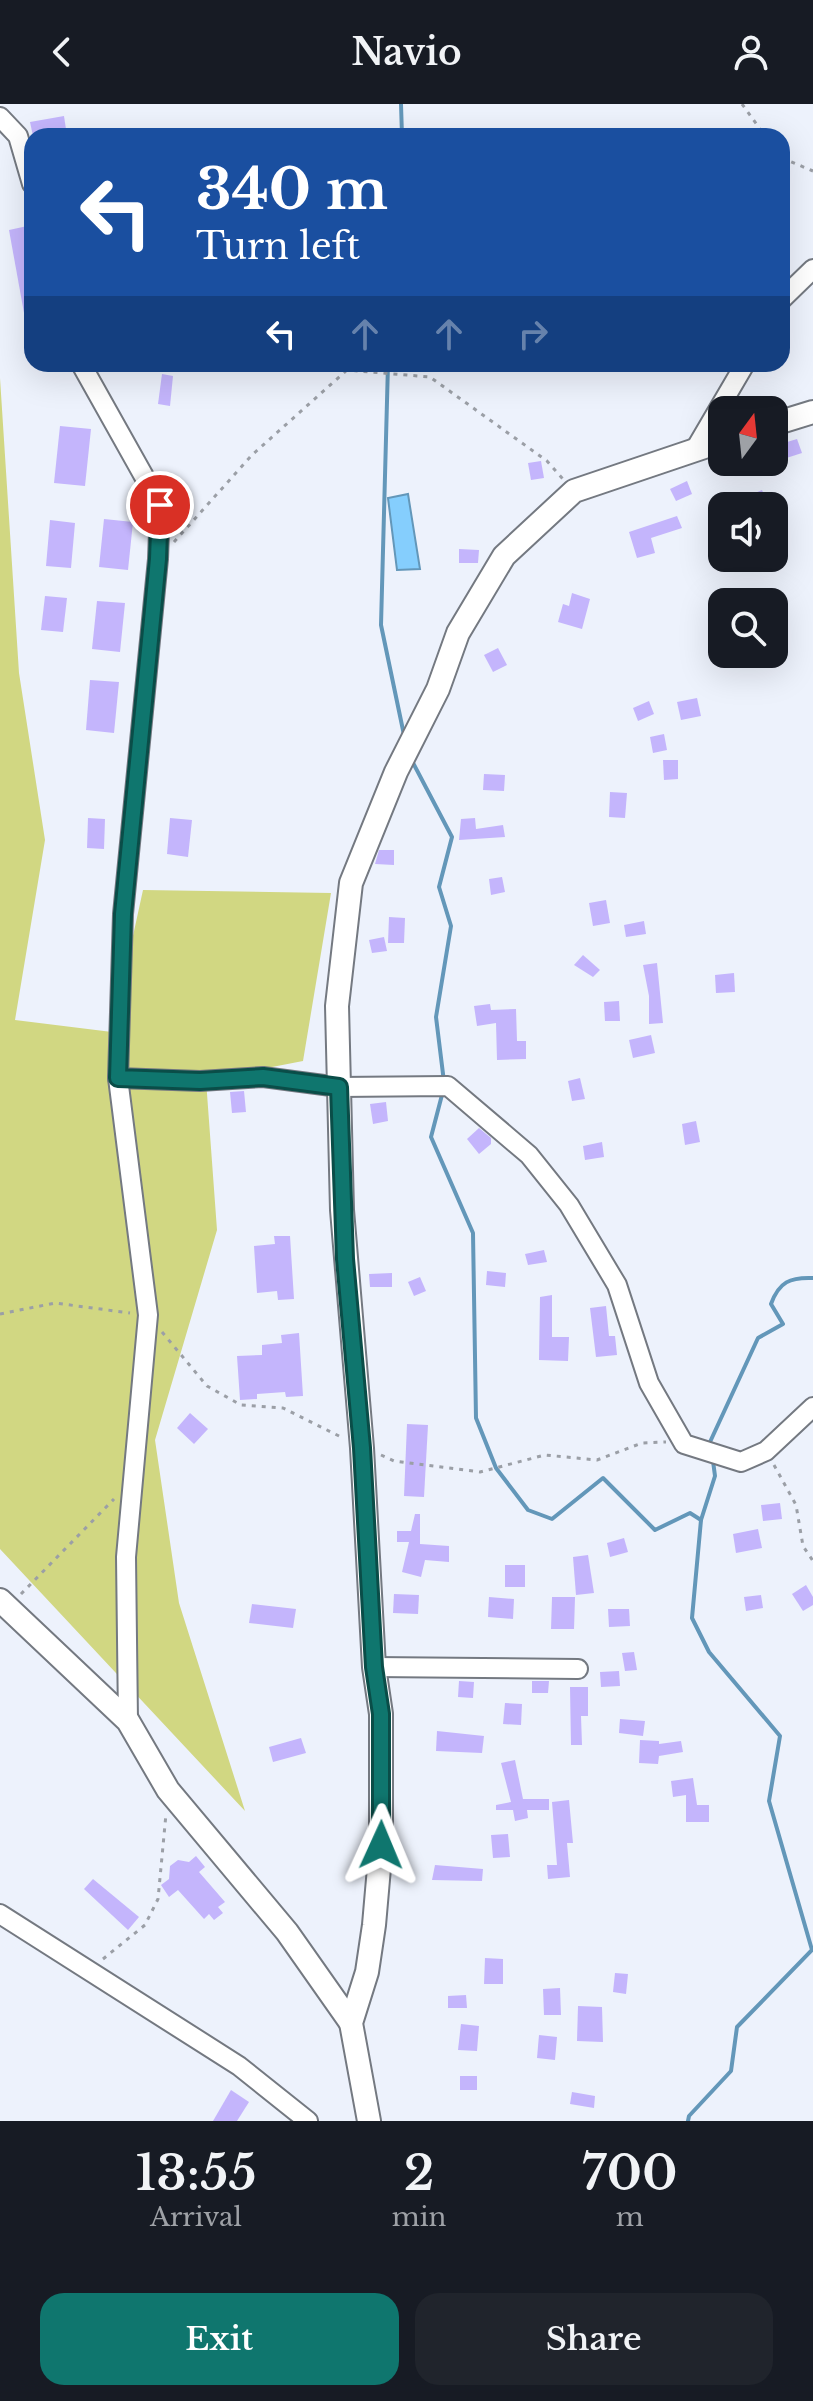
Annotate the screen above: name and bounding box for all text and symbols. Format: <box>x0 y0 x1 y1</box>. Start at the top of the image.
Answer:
icon: back <box>40 30 84 74</box>
text: Navio <box>351 30 462 75</box>
icon: person <box>729 30 773 74</box>
text: 340 m <box>196 155 388 224</box>
icon: left <box>64 160 168 264</box>
text: Turn left <box>196 224 360 269</box>
icon: left <box>259 312 303 356</box>
icon: ahead <box>343 312 387 356</box>
icon: ahead <box>427 312 471 356</box>
icon: right <box>511 312 555 356</box>
north arrow <box>708 396 788 476</box>
map controls <box>708 396 788 668</box>
pin <box>126 471 194 539</box>
icon: arrive <box>138 483 182 527</box>
button: sound <box>708 492 788 572</box>
button: search <box>708 588 788 668</box>
position arrow <box>339 1803 423 1887</box>
text: 13:55 <box>135 2143 257 2203</box>
text: 2 <box>404 2143 435 2203</box>
text: 700 <box>582 2143 678 2203</box>
text: Arrival <box>150 2201 242 2233</box>
text: min <box>392 2201 447 2233</box>
text: m <box>616 2201 644 2233</box>
button: Exit <box>40 2293 399 2385</box>
button: Share <box>415 2293 773 2385</box>

